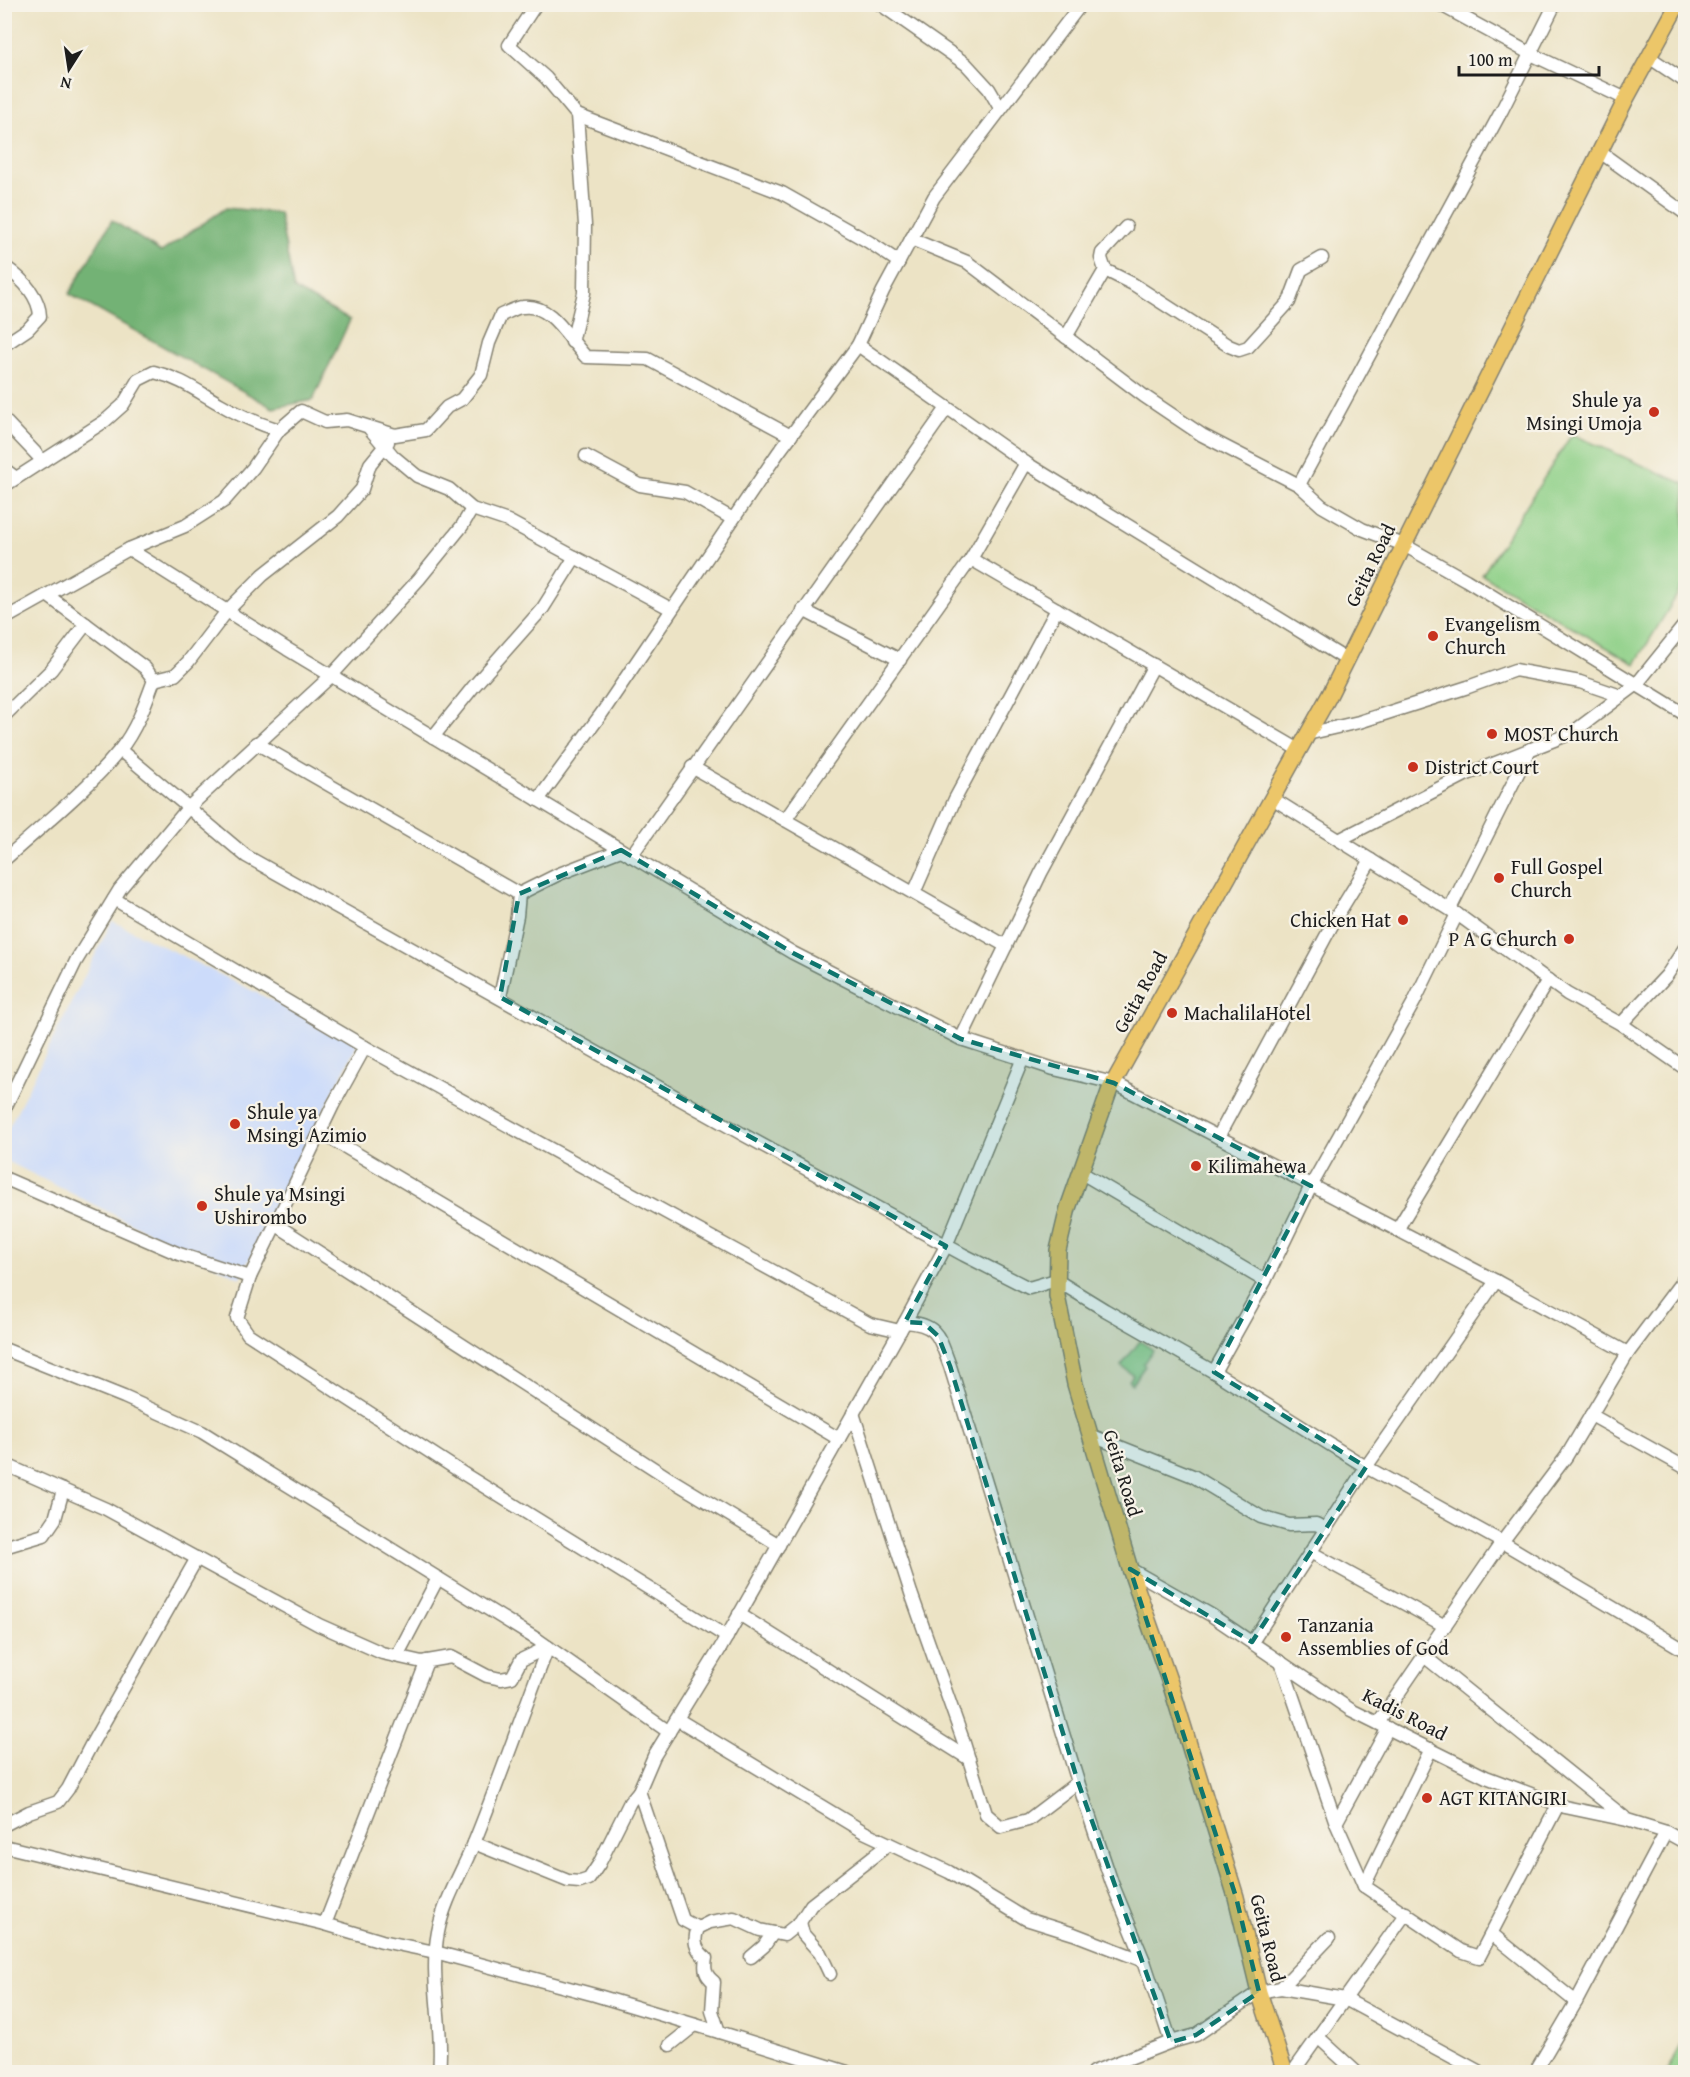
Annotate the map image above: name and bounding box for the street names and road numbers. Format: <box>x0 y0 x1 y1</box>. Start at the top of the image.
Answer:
street label: Geita Road <box>1337 518 1402 611</box>
street label: Geita Road <box>1105 945 1174 1038</box>
street label: Geita Road <box>1097 1426 1151 1520</box>
street label: Kadis Road <box>1358 1680 1453 1747</box>
street label: Geita Road <box>1244 1891 1293 1985</box>

